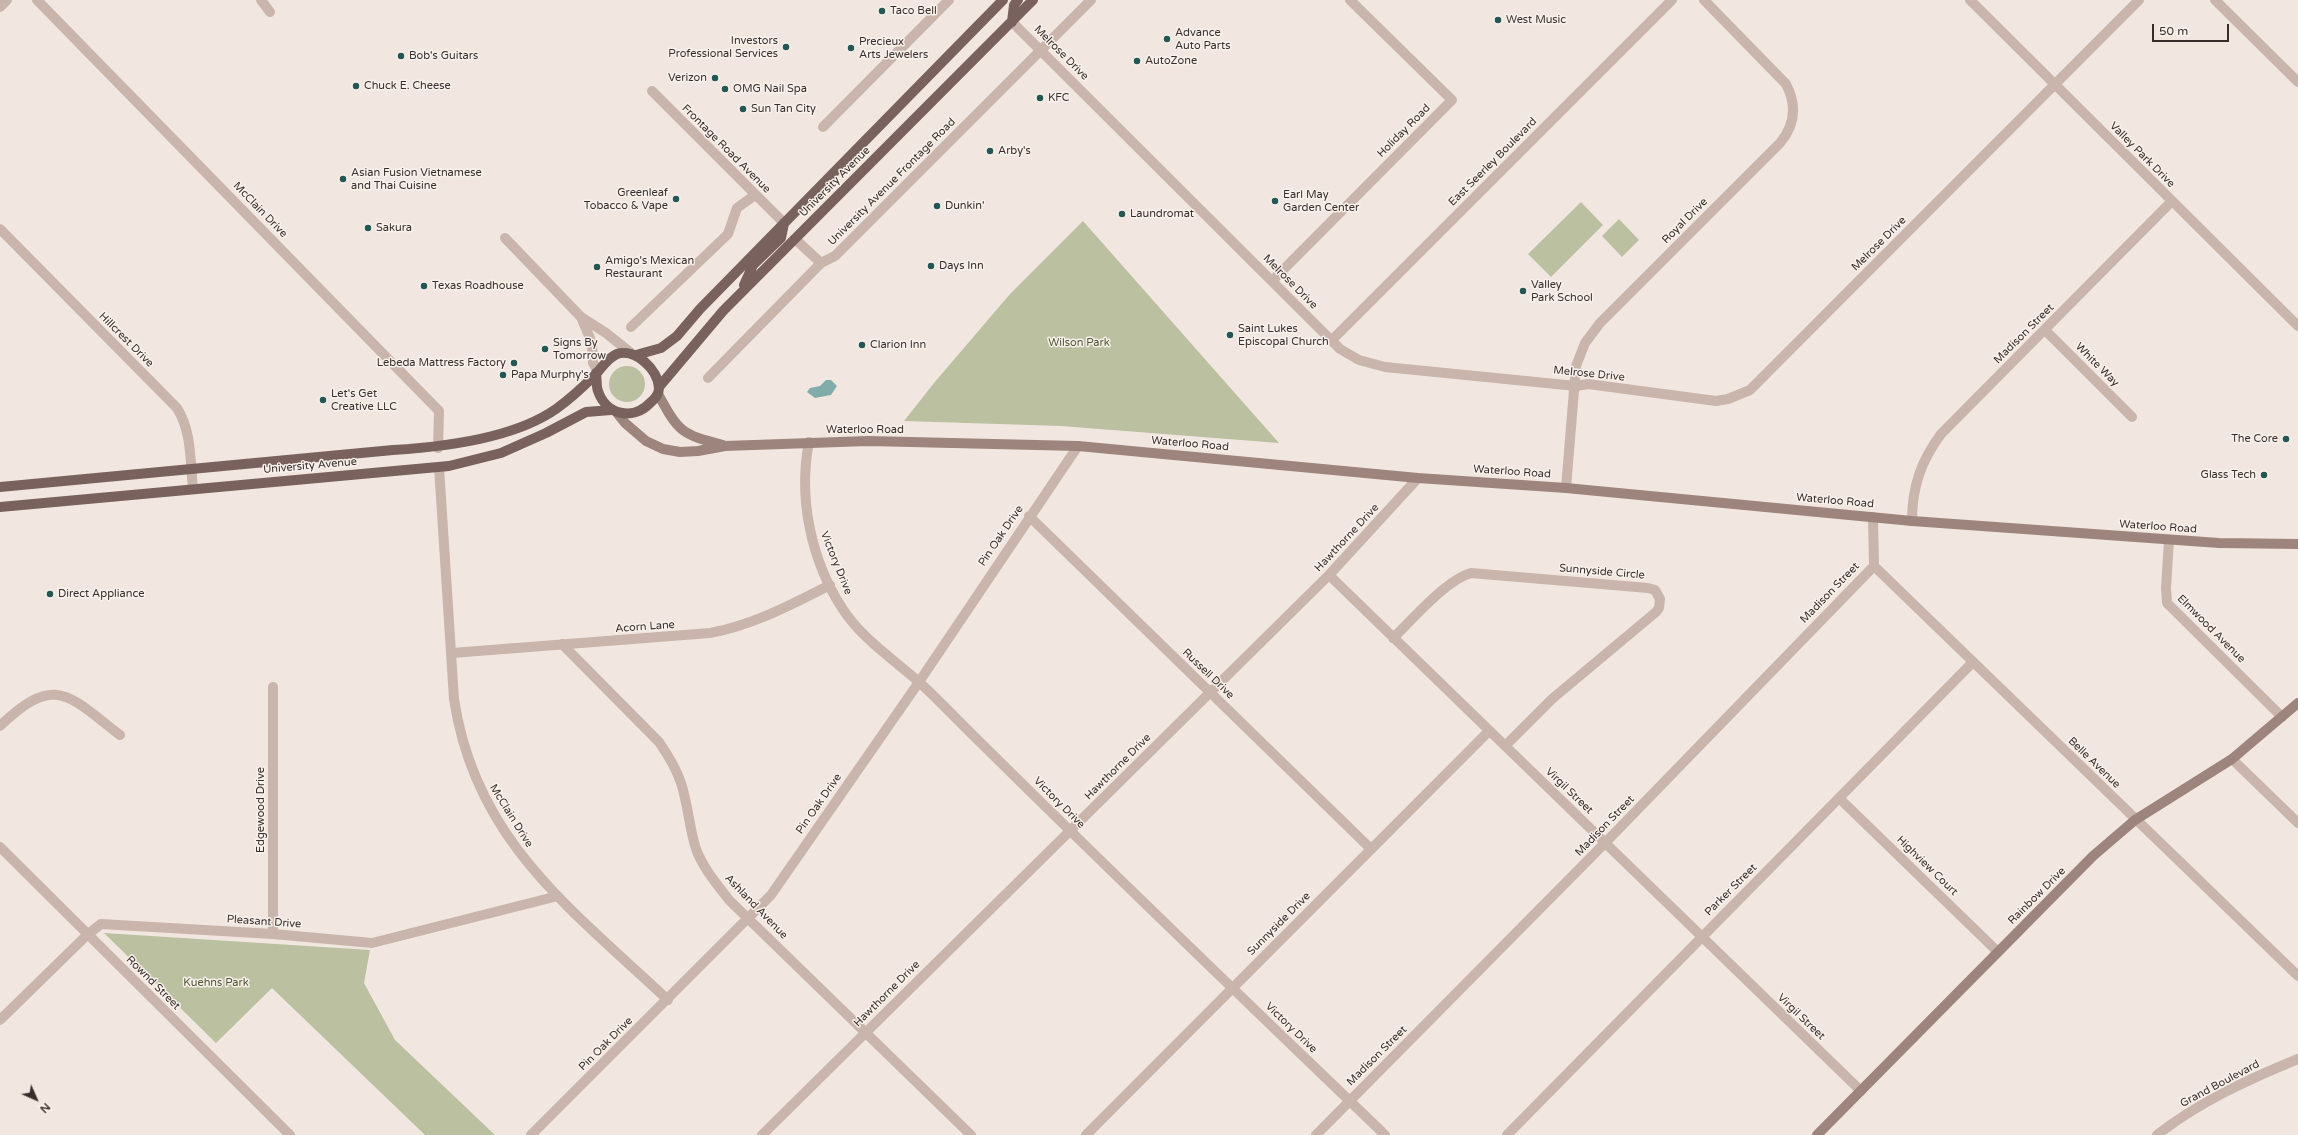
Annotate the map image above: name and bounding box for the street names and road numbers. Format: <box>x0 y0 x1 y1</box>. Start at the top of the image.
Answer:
street label: Melrose Drive <box>1031 23 1091 83</box>
street label: Frontage Road Avenue <box>679 102 773 196</box>
street label: Holiday Road <box>1375 102 1433 160</box>
street label: East Seerley Boulevard <box>1446 115 1540 209</box>
street label: University Avenue Frontage Road <box>826 116 958 248</box>
street label: Valley Park Drive <box>2107 120 2177 190</box>
street label: University Avenue <box>797 144 873 220</box>
street label: McClain Drive <box>230 179 290 241</box>
street label: Royal Drive <box>1659 195 1711 247</box>
street label: Melrose Drive <box>1849 214 1909 274</box>
street label: Melrose Drive <box>1260 252 1320 312</box>
street label: Madison Street <box>1991 301 2057 367</box>
street label: Hillcrest Drive <box>96 310 156 370</box>
street label: White Way <box>2072 340 2122 390</box>
street label: Melrose Drive <box>1553 364 1625 384</box>
street label: Waterloo Road <box>826 423 904 437</box>
street label: Waterloo Road <box>1151 434 1229 454</box>
street label: University Avenue <box>263 455 357 477</box>
street label: Waterloo Road <box>1473 463 1551 481</box>
street label: Waterloo Road <box>1796 491 1874 511</box>
street label: Hawthorne Drive <box>1312 501 1382 575</box>
street label: Pin Oak Drive <box>976 503 1026 569</box>
street label: Waterloo Road <box>2119 518 2197 536</box>
street label: Victory Drive <box>817 529 855 597</box>
street label: Madison Street <box>1798 560 1862 626</box>
street label: Sunnyside Circle <box>1559 562 1645 582</box>
street label: Elmwood Avenue <box>2174 592 2248 666</box>
street label: Acorn Lane <box>615 618 675 636</box>
street label: Russell Drive <box>1179 646 1237 702</box>
street label: Hawthorne Drive <box>1082 731 1154 803</box>
street label: Belle Avenue <box>2065 735 2123 791</box>
street label: Virgil Street <box>1542 765 1596 817</box>
street label: Edgewood Drive <box>254 767 268 853</box>
street label: Pin Oak Drive <box>793 771 845 837</box>
street label: Victory Drive <box>1031 775 1087 831</box>
street label: McClain Drive <box>486 782 536 850</box>
street label: Madison Street <box>1573 793 1637 859</box>
street label: Highview Court <box>1894 833 1960 899</box>
street label: Parker Street <box>1702 861 1760 919</box>
street label: Rainbow Drive <box>2006 865 2068 927</box>
street label: Ashland Avenue <box>722 872 790 942</box>
street label: Sunnyside Drive <box>1245 890 1313 958</box>
street label: Pleasant Drive <box>226 913 302 931</box>
street label: Rownd Street <box>123 953 183 1013</box>
street label: Hawthorne Drive <box>851 958 923 1030</box>
street label: Virgil Street <box>1774 991 1828 1043</box>
street label: Victory Drive <box>1262 1000 1320 1056</box>
street label: Pin Oak Drive <box>576 1014 636 1074</box>
street label: Madison Street <box>1344 1023 1410 1089</box>
street label: Grand Boulevard <box>2178 1058 2262 1110</box>

